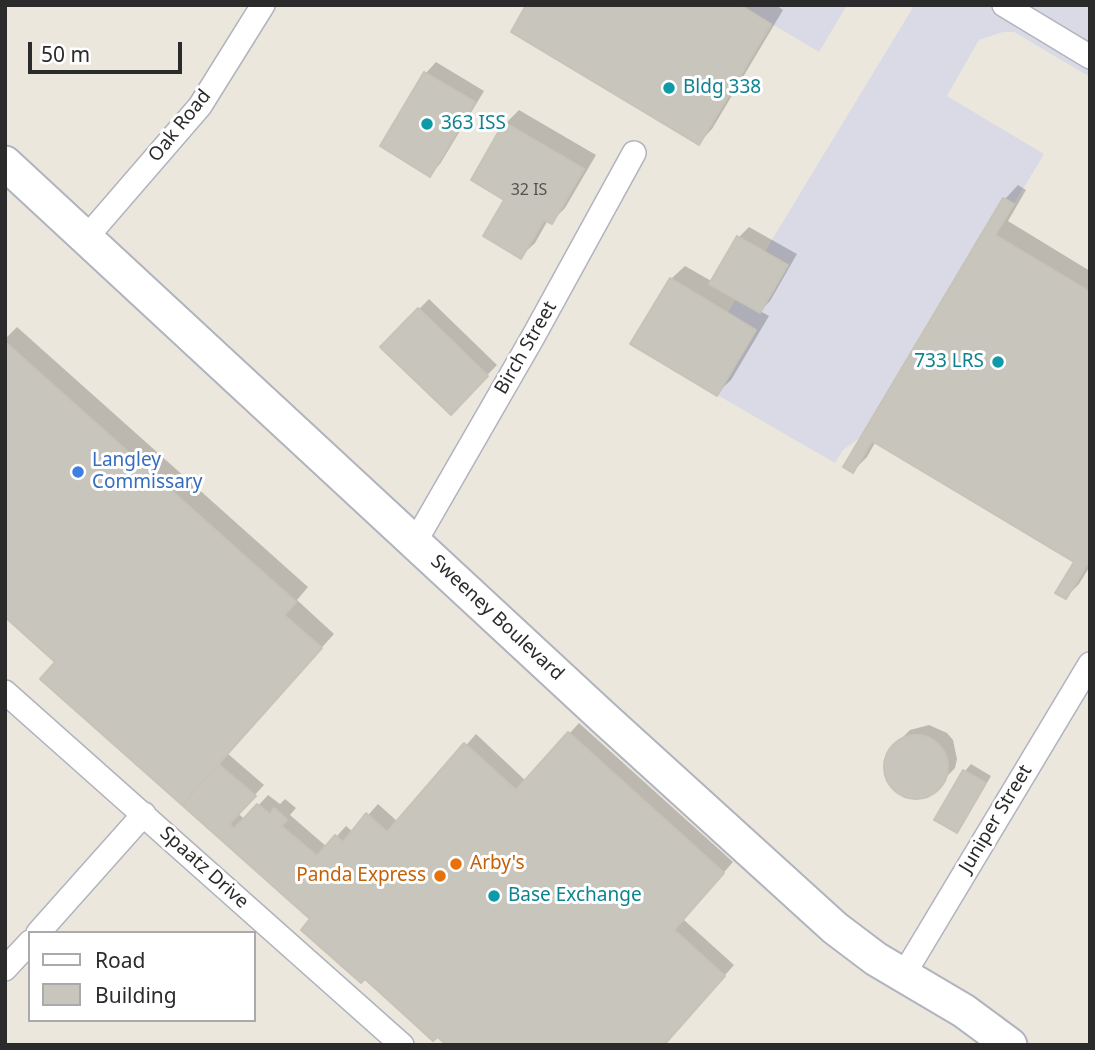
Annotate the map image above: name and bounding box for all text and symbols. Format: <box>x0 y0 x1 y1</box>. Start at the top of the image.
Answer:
scale bar <box>32 28 186 72</box>
text: 50 m <box>41 40 90 68</box>
place label: Bldg 338 <box>683 77 761 99</box>
marker: Bldg 338 <box>661 80 677 96</box>
street label: Oak Road <box>144 85 216 167</box>
place label: 363 ISS <box>441 113 506 135</box>
marker: 363 ISS <box>419 116 435 132</box>
house number: 32 IS <box>511 180 547 200</box>
street label: Birch Street <box>490 297 562 399</box>
place label: 733 LRS <box>914 351 984 373</box>
marker: 733 LRS <box>990 354 1006 370</box>
place label: Langley Commissary <box>92 450 202 494</box>
marker: Langley Commissary <box>70 464 86 480</box>
street label: Sweeney Boulevard <box>426 550 568 686</box>
street label: Juniper Street <box>955 761 1037 877</box>
street label: Spaatz Drive <box>155 822 253 914</box>
place label: Arby's <box>470 853 525 875</box>
marker: Arby's <box>448 856 464 872</box>
place label: Panda Express <box>296 865 426 887</box>
marker: Panda Express <box>432 868 448 884</box>
place label: Base Exchange <box>508 885 642 907</box>
marker: Base Exchange <box>486 888 502 904</box>
legend <box>28 931 256 1022</box>
text: Road <box>95 946 145 974</box>
text: Building <box>95 981 177 1009</box>

